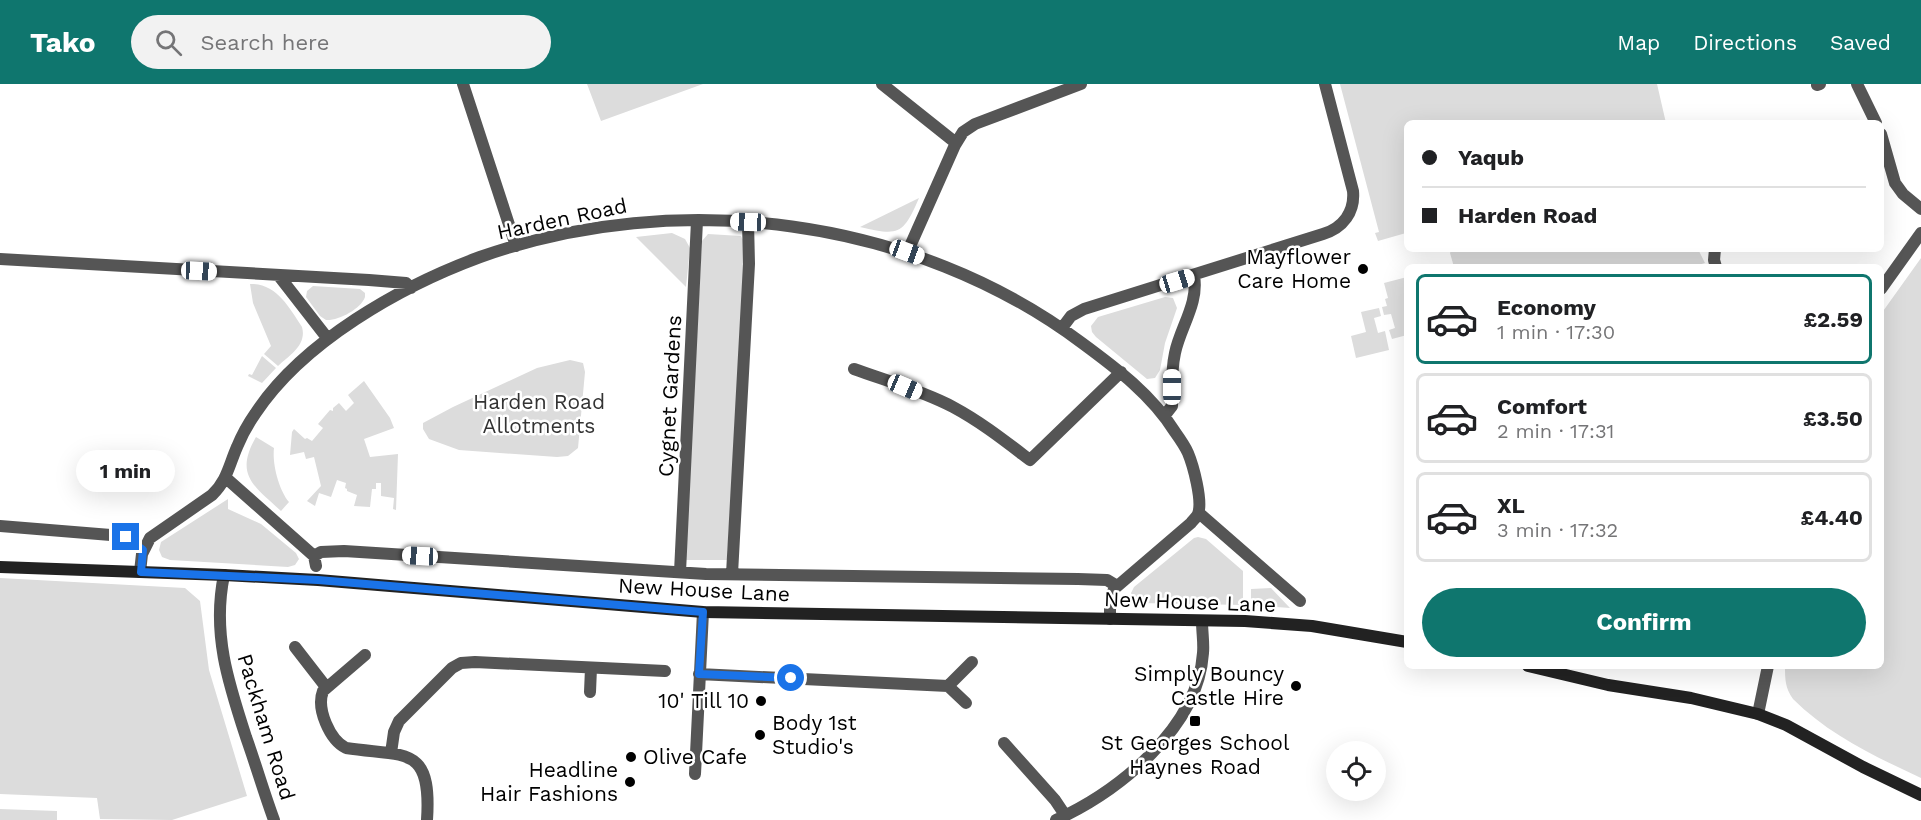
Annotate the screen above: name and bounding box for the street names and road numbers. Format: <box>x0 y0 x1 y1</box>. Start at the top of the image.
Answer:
street label: Harden Road <box>495 193 629 244</box>
street label: Cygnet Gardens <box>653 315 686 477</box>
street label: New House Lane <box>617 573 791 606</box>
street label: New House Lane <box>1104 586 1276 617</box>
street label: Packham Road <box>232 651 301 803</box>

